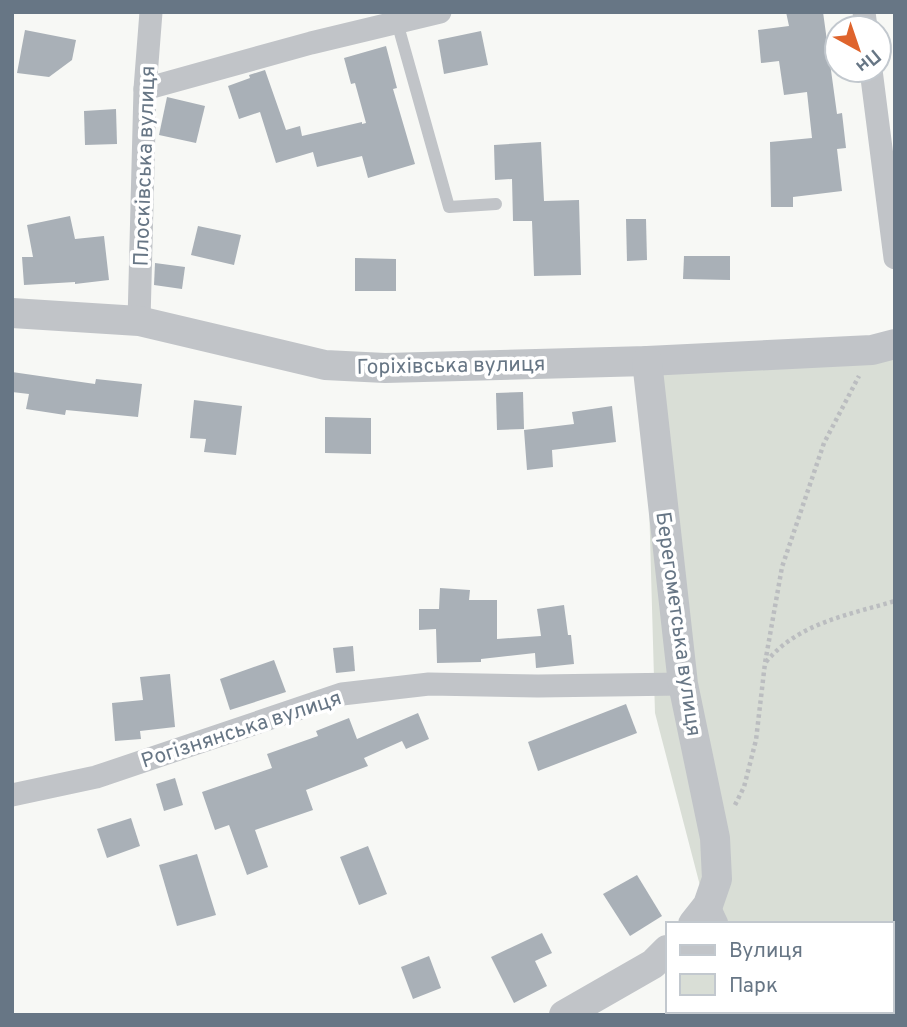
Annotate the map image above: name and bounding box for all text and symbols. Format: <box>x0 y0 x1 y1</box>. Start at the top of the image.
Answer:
north arrow <box>823 14 893 84</box>
text: Пн <box>850 43 885 78</box>
street label: Плосківська вулиця <box>129 65 162 267</box>
street label: Горіхівська вулиця <box>356 351 546 382</box>
street label: Берегометська вулиця <box>648 510 707 738</box>
street label: Рогізнянська вулиця <box>138 685 345 776</box>
legend <box>666 922 893 1013</box>
text: Вулиця <box>729 938 803 965</box>
text: Парк <box>729 973 778 1000</box>

